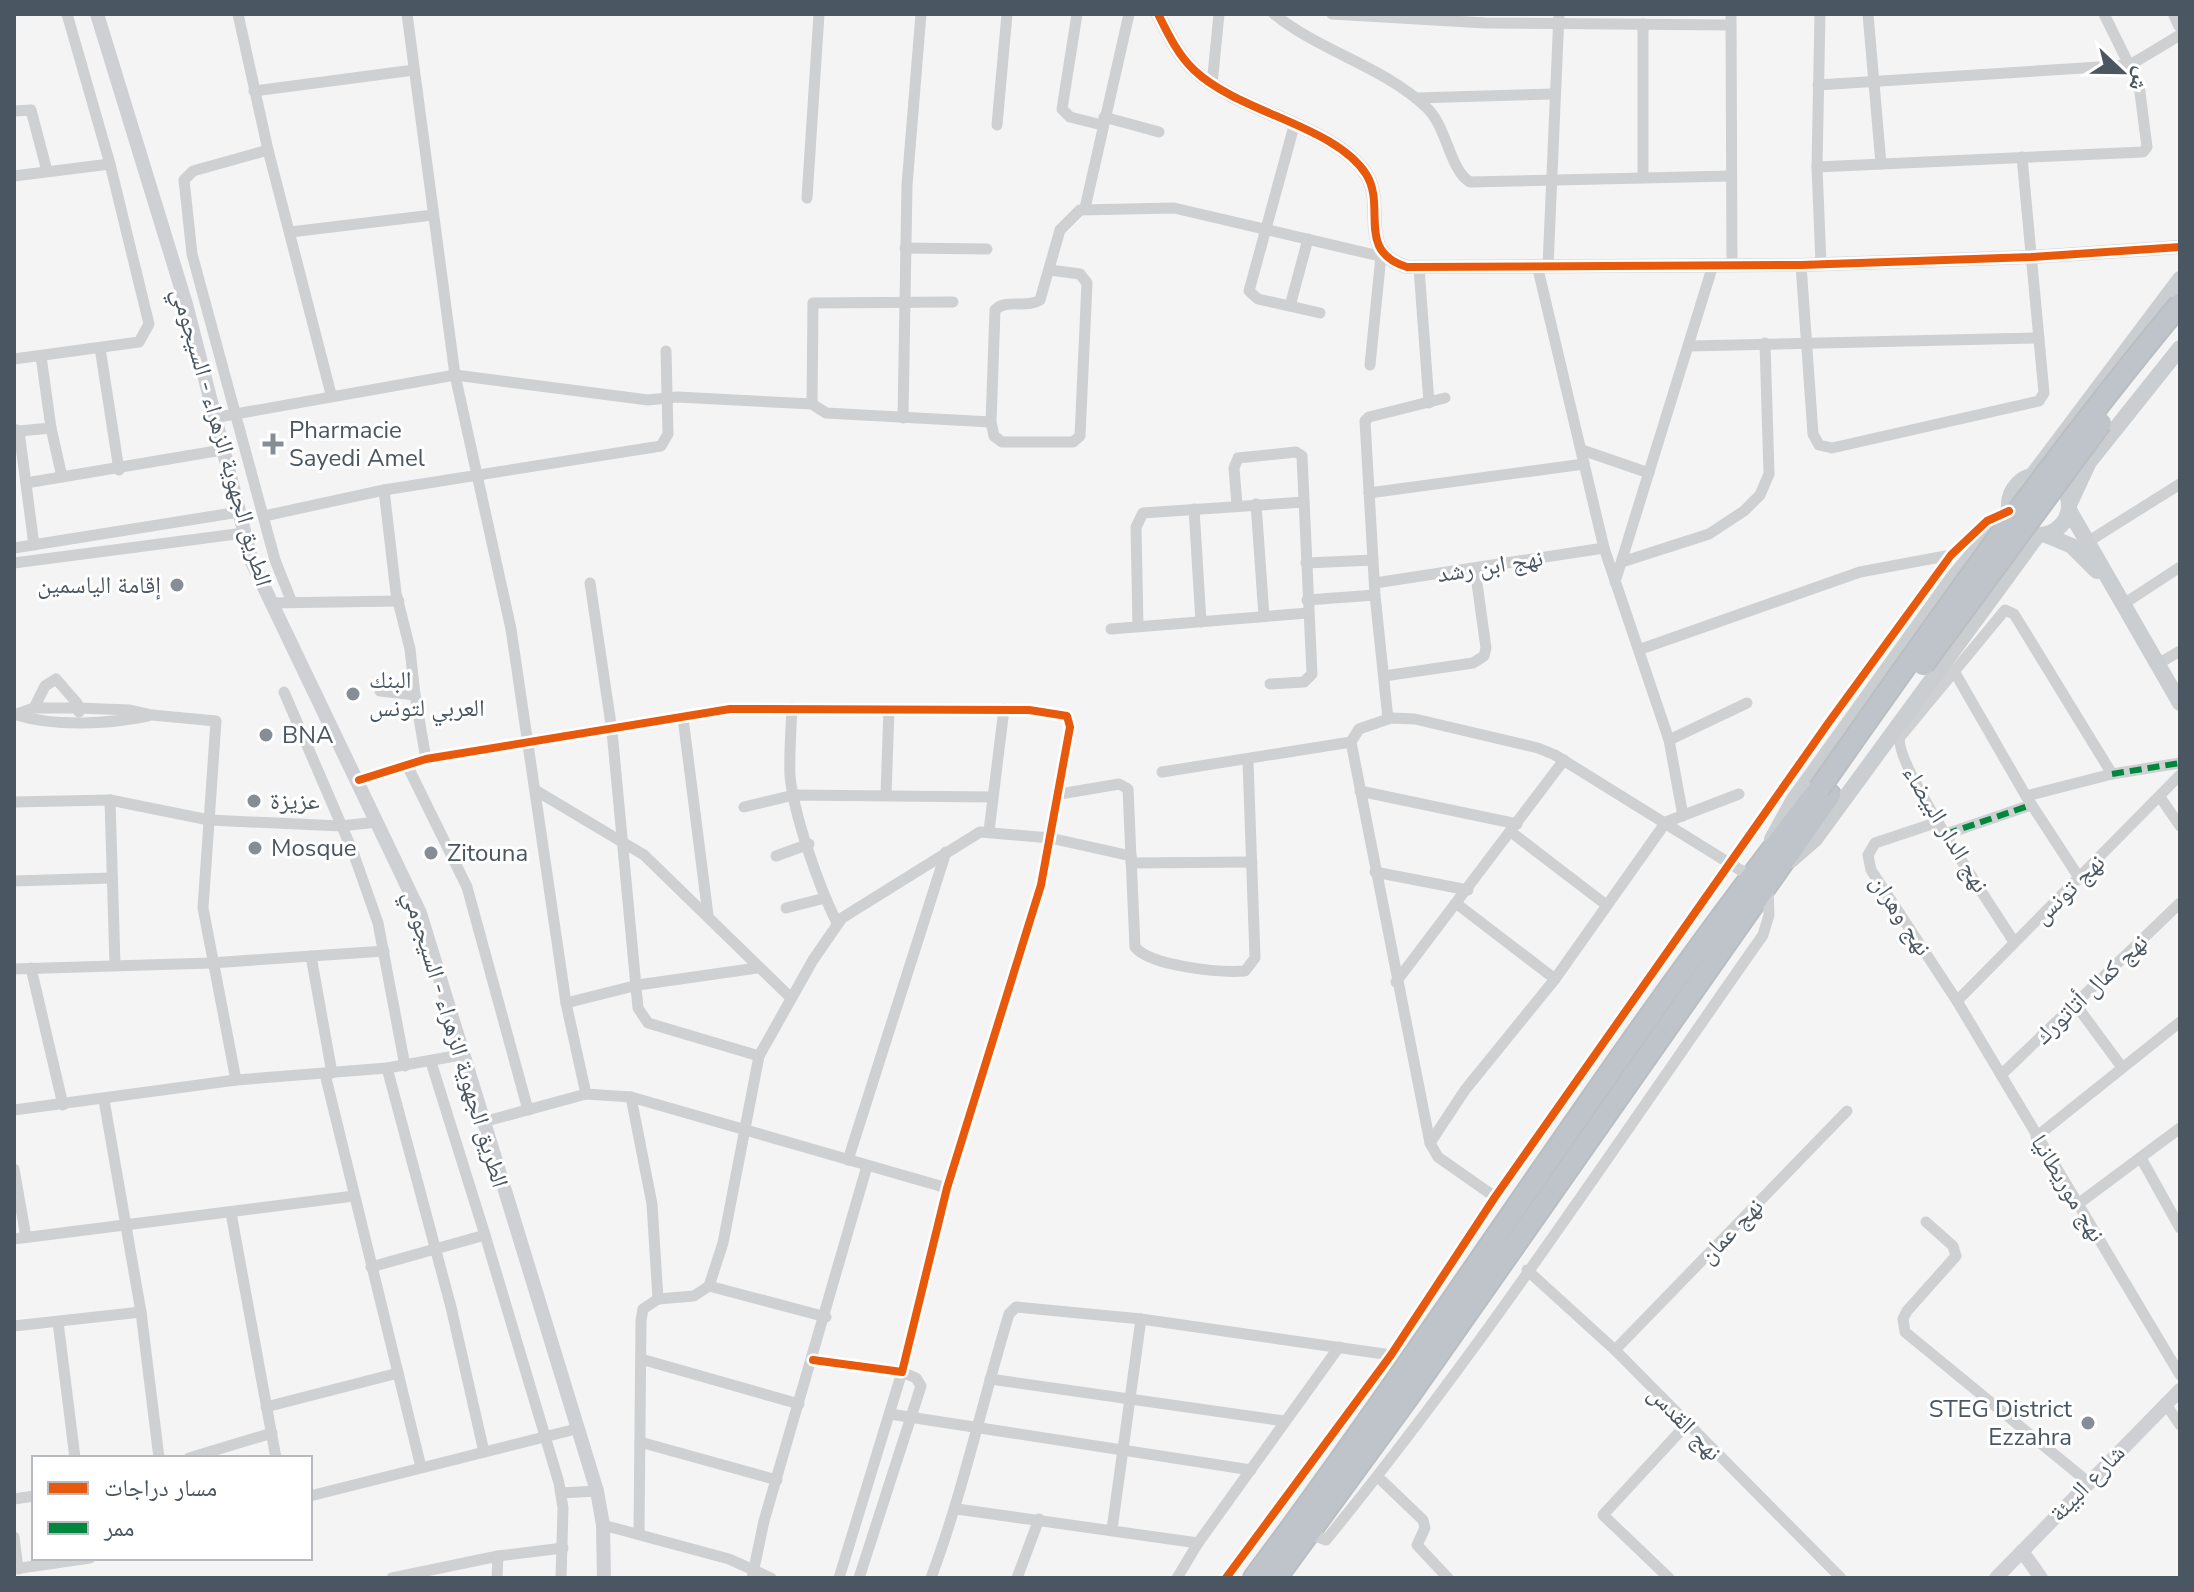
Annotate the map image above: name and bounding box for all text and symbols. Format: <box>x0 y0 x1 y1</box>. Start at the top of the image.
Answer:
north arrow <box>2082 32 2162 112</box>
text: ش <box>2121 63 2158 96</box>
street label: الطريق الجهوية الزهراء - السيجومي <box>161 284 280 591</box>
place label: Pharmacie Sayedi Amel <box>289 414 425 474</box>
marker: Pharmacie Sayedi Amel <box>264 435 282 453</box>
street label: نهج ابن رشد <box>1435 542 1545 590</box>
place label: إقامة الياسمين <box>37 569 161 601</box>
marker: إقامة الياسمين <box>168 576 186 594</box>
place label: البنك العربي لتونس <box>369 664 485 727</box>
marker: البنك العربي لتونس <box>344 685 362 703</box>
place label: BNA <box>282 719 334 751</box>
marker: BNA <box>257 726 275 744</box>
street label: نهج الدار البيضاء <box>1895 760 1997 898</box>
place label: عزيزة <box>270 785 320 817</box>
marker: عزيزة <box>245 792 263 810</box>
place label: Mosque <box>271 832 357 864</box>
place label: Zitouna <box>447 837 528 869</box>
marker: Mosque <box>246 839 264 857</box>
marker: Zitouna <box>422 844 440 862</box>
street label: نهج تونس <box>2026 847 2112 931</box>
street label: نهج وهران <box>1863 868 1939 962</box>
street label: الطريق الجهوية الزهراء - السيجومي <box>393 887 516 1192</box>
street label: نهج كمال أتاتورك <box>2027 927 2155 1051</box>
street label: نهج موريطانيا <box>2023 1128 2113 1248</box>
street label: نهج عمان <box>1692 1191 1770 1271</box>
street label: نهج القدس <box>1641 1378 1729 1468</box>
place label: STEG District Ezzahra <box>1929 1393 2073 1453</box>
marker: STEG District Ezzahra <box>2079 1414 2097 1432</box>
street label: شارع البيئة <box>2042 1437 2132 1529</box>
legend <box>32 1456 312 1560</box>
text: مسار دراجات <box>104 1472 217 1504</box>
text: ممر <box>103 1512 135 1544</box>

